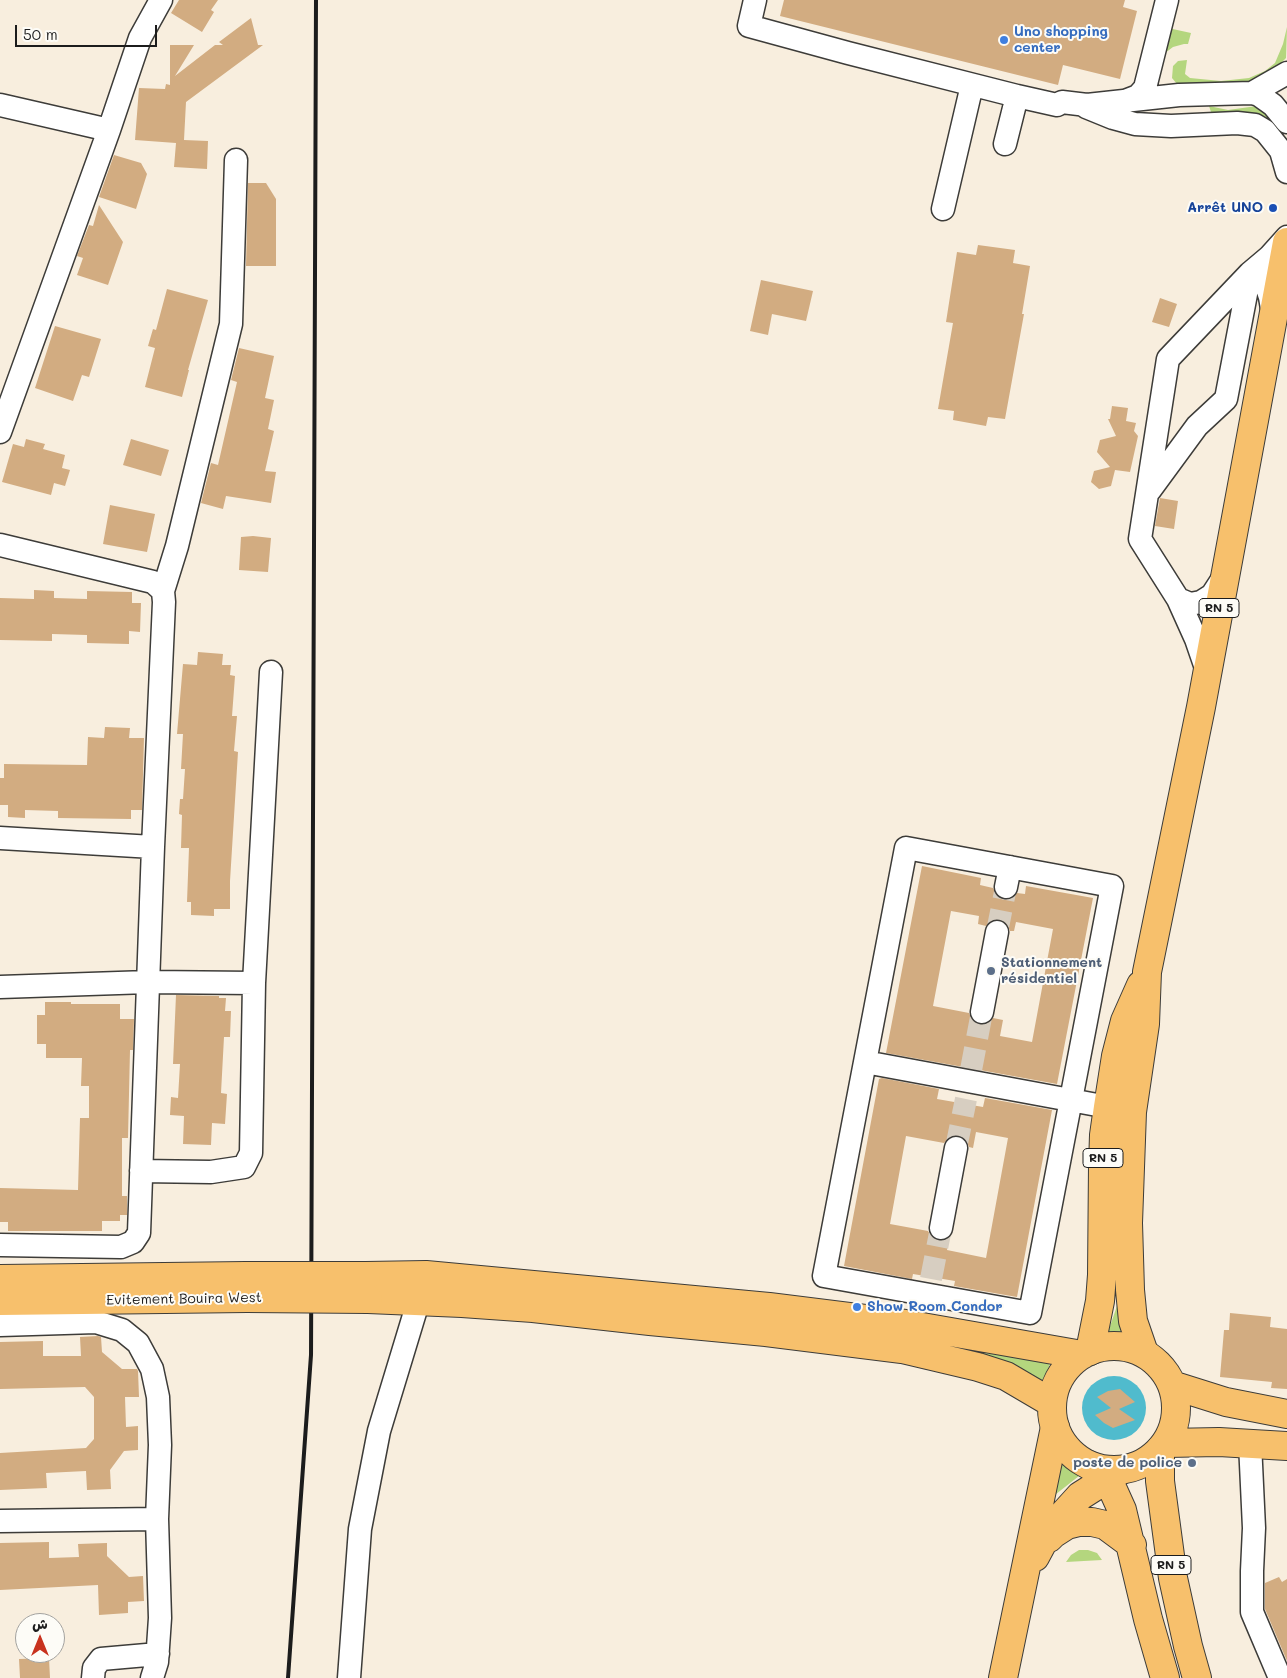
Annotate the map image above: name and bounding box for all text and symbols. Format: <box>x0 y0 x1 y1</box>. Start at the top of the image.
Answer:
scale bar <box>18 15 160 47</box>
text: 50 m <box>23 24 58 44</box>
place label: Uno shopping center <box>1014 24 1108 56</box>
marker: Uno shopping center <box>998 34 1010 46</box>
place label: Arrêt UNO <box>1187 200 1263 216</box>
marker: Arrêt UNO <box>1267 202 1279 214</box>
road number: RN 5 <box>1199 598 1239 618</box>
place label: Stationnement résidentiel <box>1001 955 1102 988</box>
marker: Stationnement résidentiel <box>985 965 997 977</box>
road number: RN 5 <box>1083 1148 1123 1168</box>
street label: Evitement Bouira West <box>106 1289 262 1309</box>
place label: Show Room Condor <box>867 1299 1003 1315</box>
marker: Show Room Condor <box>851 1301 863 1313</box>
place label: poste de police <box>1073 1455 1182 1471</box>
marker: poste de police <box>1186 1457 1198 1469</box>
road number: RN 5 <box>1151 1556 1191 1574</box>
north arrow <box>15 1613 65 1663</box>
text: ش <box>32 1614 48 1633</box>

